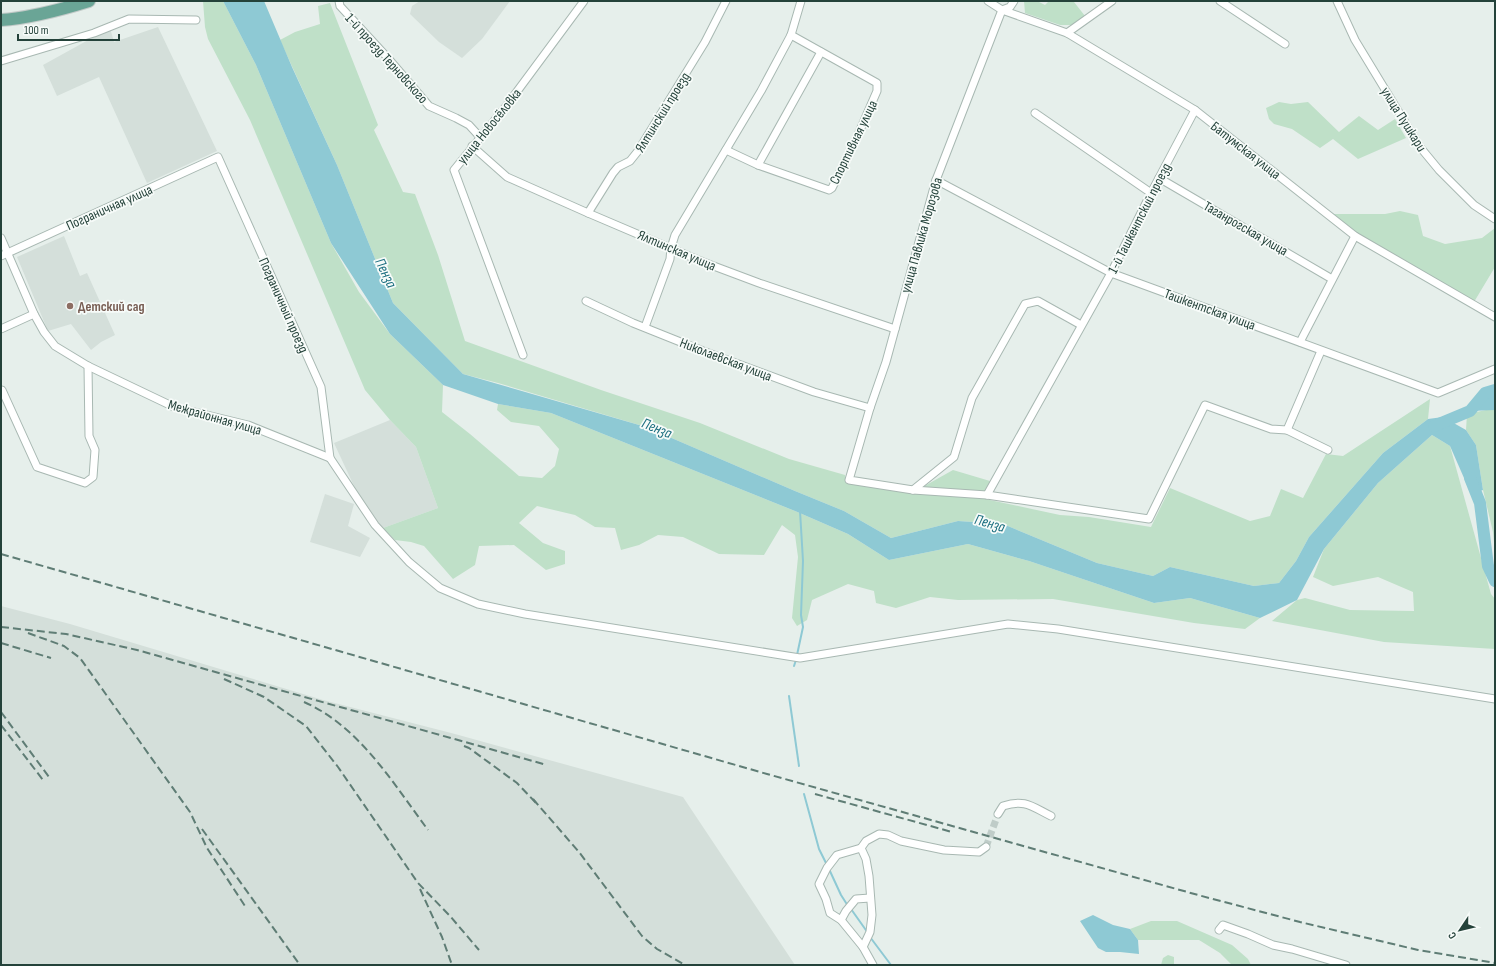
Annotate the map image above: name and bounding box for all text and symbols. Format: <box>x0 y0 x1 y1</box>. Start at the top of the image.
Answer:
street label: 1-й проезд Терновского <box>342 10 432 107</box>
scale bar <box>18 16 119 42</box>
text: 100 m <box>24 23 49 38</box>
street label: Ялтинский проезд <box>631 69 694 155</box>
street label: улица Пушкари <box>1377 84 1430 155</box>
street label: улица Новосёловка <box>454 85 525 168</box>
street label: Спортивная улица <box>826 97 881 187</box>
street label: Батумская улица <box>1207 118 1284 183</box>
street label: 1-й Ташкентский проезд <box>1104 160 1175 276</box>
street label: улица Павлика Морозова <box>897 176 946 295</box>
street label: Пограничная улица <box>63 181 155 234</box>
street label: Таганрогская улица <box>1201 197 1291 259</box>
street label: Ялтинская улица <box>635 226 718 275</box>
street label: Пограничный проезд <box>255 255 312 356</box>
water label: Пенза <box>370 255 401 291</box>
street label: Ташкентская улица <box>1162 285 1258 334</box>
place label: Детский сад <box>78 298 144 315</box>
marker: Детский сад <box>65 301 75 311</box>
street label: Николаевская улица <box>677 334 774 385</box>
street label: Межрайонная улица <box>166 396 264 439</box>
water label: Пенза <box>639 414 675 443</box>
water label: Пенза <box>972 510 1007 537</box>
north arrow <box>1440 910 1480 950</box>
text: С <box>1445 929 1459 941</box>

